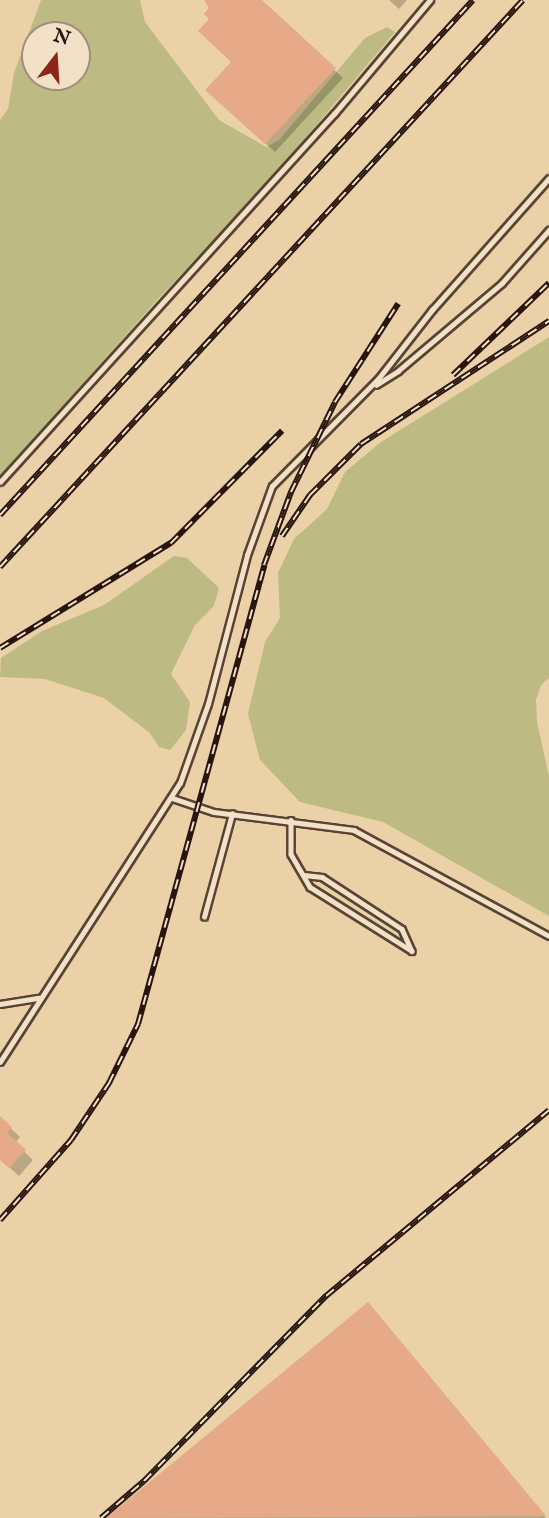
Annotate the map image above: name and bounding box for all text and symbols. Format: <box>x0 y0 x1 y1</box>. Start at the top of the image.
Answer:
north arrow <box>21 21 91 91</box>
text: N <box>50 24 73 52</box>

